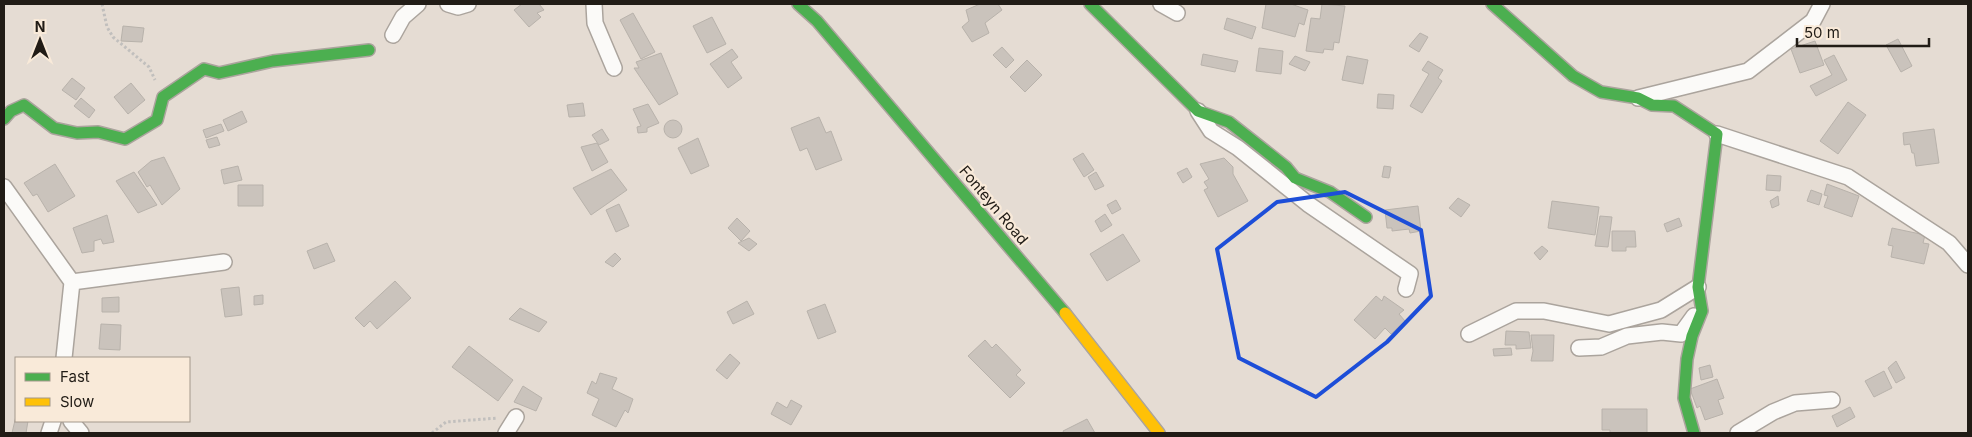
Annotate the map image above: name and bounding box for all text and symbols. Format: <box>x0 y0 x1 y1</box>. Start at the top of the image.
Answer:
north arrow <box>15 15 65 65</box>
scale bar <box>1797 15 1930 47</box>
text: N <box>35 18 45 35</box>
text: 50 m <box>1804 23 1840 42</box>
street label: Fonteyn Road <box>956 162 1032 248</box>
legend <box>15 357 190 422</box>
text: Fast <box>60 367 90 386</box>
text: Slow <box>60 392 94 411</box>

